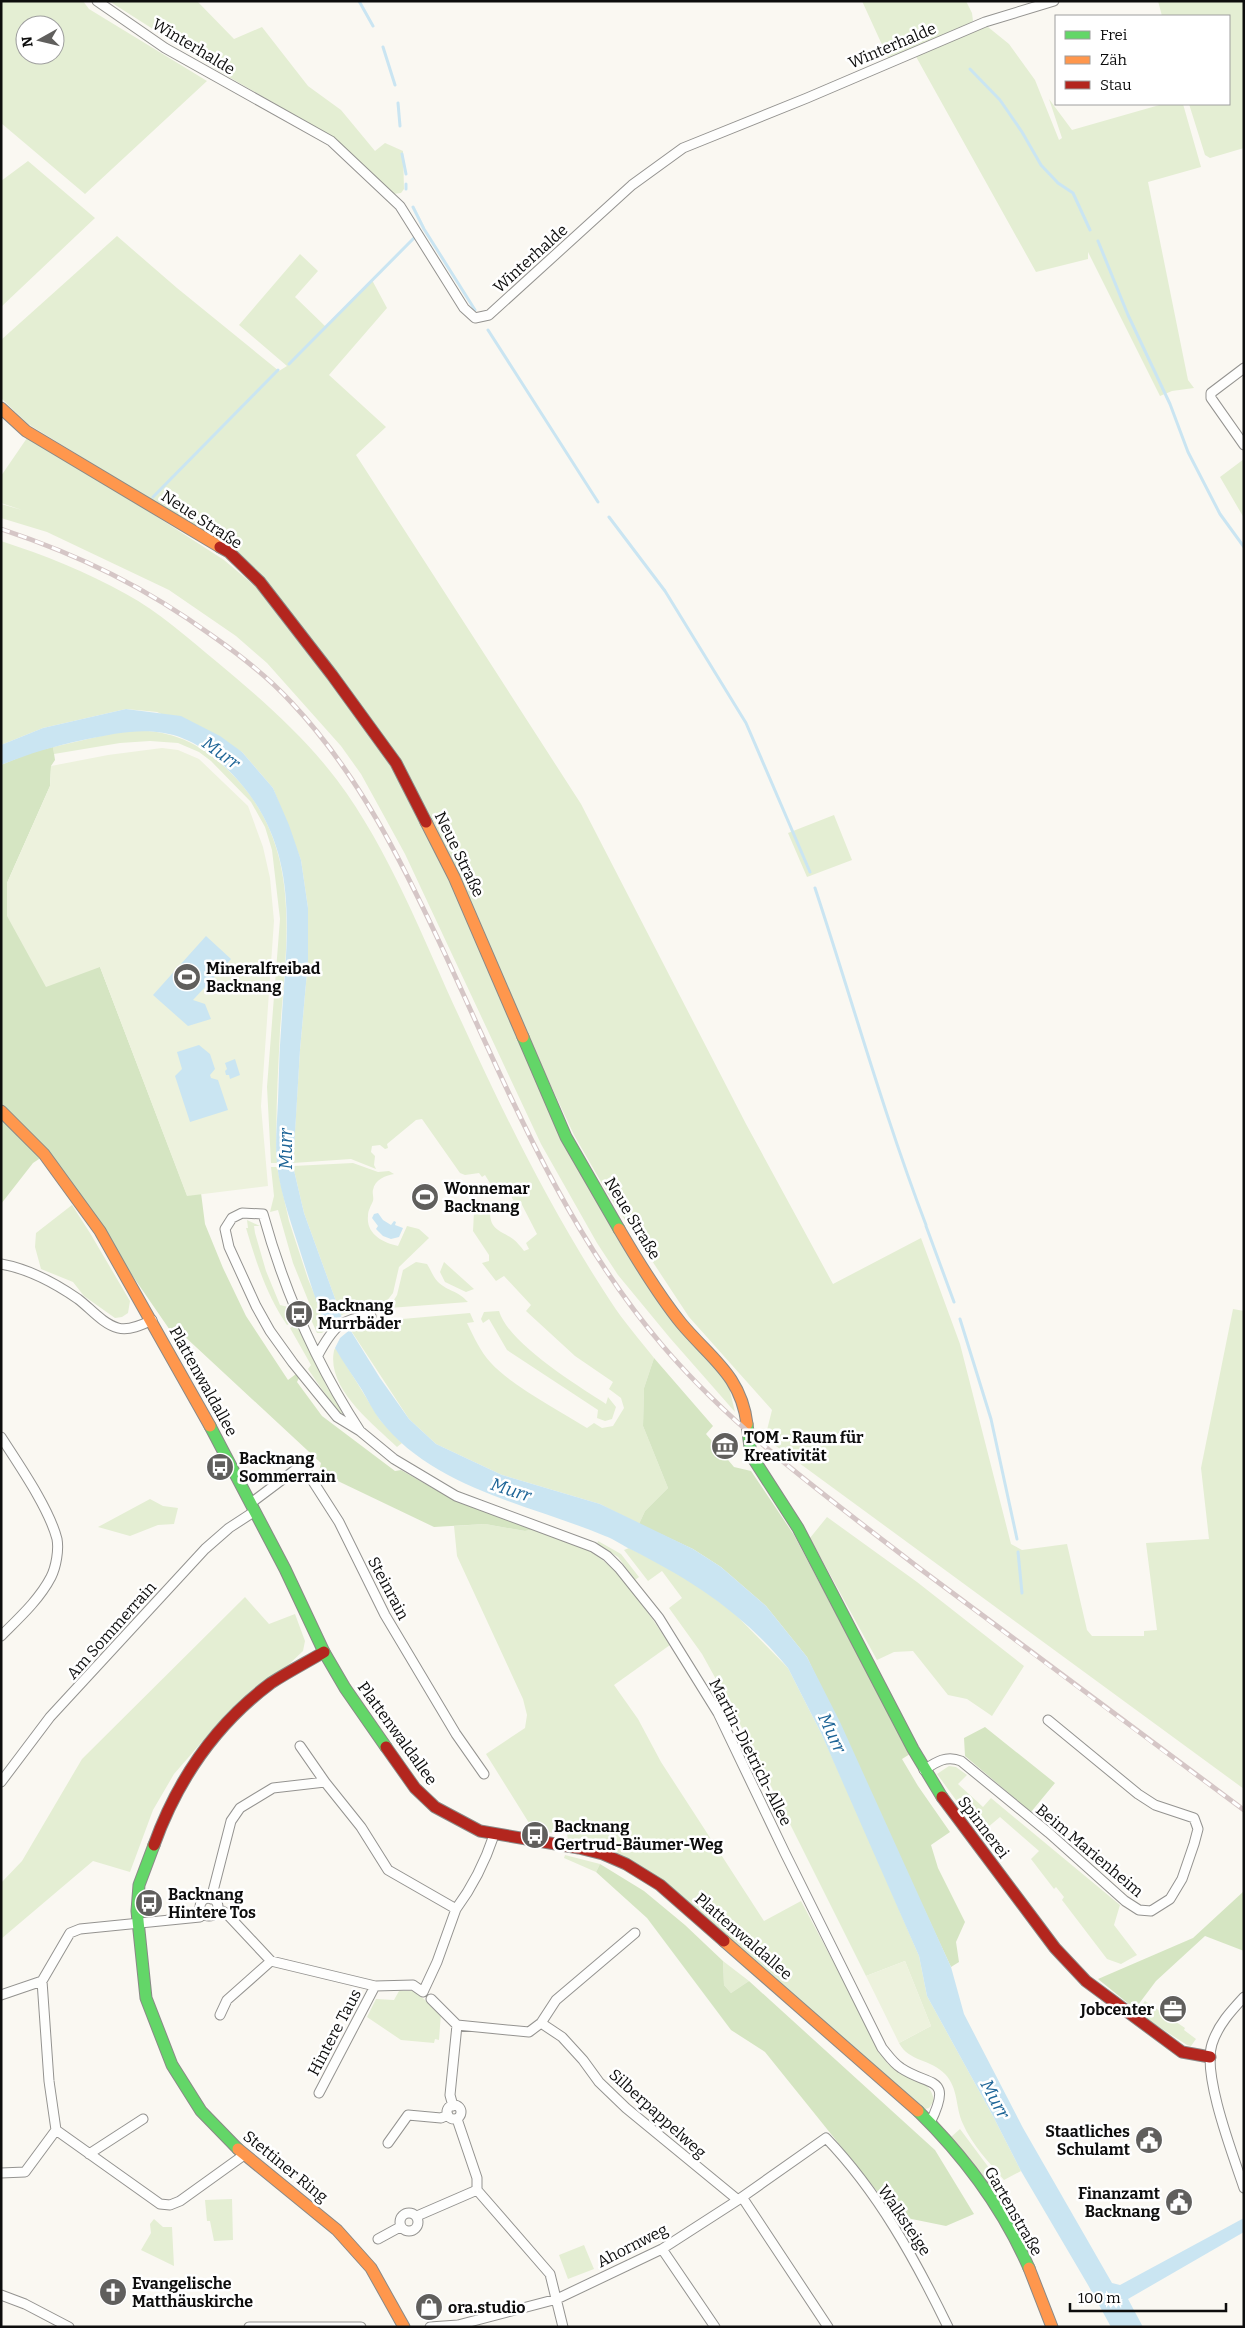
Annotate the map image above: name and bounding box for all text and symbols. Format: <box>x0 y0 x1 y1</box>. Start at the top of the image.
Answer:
street label: Winterhalde <box>149 14 239 79</box>
north arrow <box>15 15 65 65</box>
legend <box>1055 15 1230 105</box>
street label: Winterhalde <box>846 19 939 72</box>
text: Frei <box>1100 26 1128 44</box>
text: N <box>18 35 37 48</box>
text: Zäh <box>1100 51 1127 69</box>
text: Stau <box>1100 76 1132 94</box>
street label: Winterhalde <box>489 220 571 297</box>
street label: Neue Straße <box>158 486 246 553</box>
water label: Murr <box>198 732 245 774</box>
street label: Neue Straße <box>431 808 488 900</box>
place label: Mineralfreibad Backnang <box>206 959 321 996</box>
sports icon: Mineralfreibad Backnang <box>172 962 202 992</box>
water label: Murr <box>275 1128 297 1170</box>
street label: Neue Straße <box>601 1174 665 1263</box>
place label: Wonnemar Backnang <box>444 1179 530 1216</box>
sports icon: Wonnemar Backnang <box>410 1182 440 1212</box>
place label: Backnang Murrbäder <box>318 1296 402 1333</box>
bus stop icon: Backnang Murrbäder <box>284 1299 314 1329</box>
street label: Plattenwaldallee <box>165 1323 242 1440</box>
place label: TOM - Raum für Kreativität <box>744 1428 864 1465</box>
museum icon: TOM - Raum für Kreativität <box>710 1431 740 1461</box>
place label: Backnang Sommerrain <box>239 1449 337 1486</box>
bus stop icon: Backnang Sommerrain <box>205 1452 235 1482</box>
water label: Murr <box>488 1473 535 1507</box>
street label: Steinrain <box>364 1553 413 1623</box>
street label: Am Sommerrain <box>63 1578 160 1683</box>
street label: Martin-Dietrich-Allee <box>705 1675 796 1829</box>
street label: Plattenwaldallee <box>354 1678 441 1789</box>
water label: Murr <box>813 1710 851 1757</box>
street label: Spinnerei <box>954 1793 1013 1862</box>
street label: Beim Marienheim <box>1032 1800 1147 1901</box>
place label: Backnang Gertrud-Bäumer-Weg <box>554 1817 723 1854</box>
bus stop icon: Backnang Gertrud-Bäumer-Weg <box>520 1820 550 1850</box>
place label: Backnang Hintere Tos <box>168 1885 256 1922</box>
bus stop icon: Backnang Hintere Tos <box>134 1888 164 1918</box>
street label: Plattenwaldallee <box>691 1889 796 1984</box>
street label: Hintere Taus <box>304 1986 365 2079</box>
office icon: Jobcenter <box>1158 1994 1188 2024</box>
place label: Jobcenter <box>1080 2000 1154 2019</box>
street label: Silberpappelweg <box>605 2065 710 2162</box>
water label: Murr <box>976 2076 1015 2123</box>
place label: Staatliches Schulamt <box>1045 2122 1131 2159</box>
public building icon: Staatliches Schulamt <box>1134 2125 1164 2155</box>
street label: Stettiner Ring <box>240 2126 332 2206</box>
street label: Gartenstraße <box>980 2163 1047 2259</box>
street label: Walksteige <box>874 2181 935 2259</box>
place label: Finanzamt Backnang <box>1078 2184 1161 2221</box>
public building icon: Finanzamt Backnang <box>1164 2187 1194 2217</box>
street label: Ahornweg <box>594 2219 671 2271</box>
place label: Evangelische Matthäuskirche <box>132 2274 253 2311</box>
church icon: Evangelische Matthäuskirche <box>98 2277 128 2307</box>
scale bar <box>1070 2280 1226 2312</box>
text: 100 m <box>1078 2289 1121 2307</box>
shop icon: ora.studio <box>414 2292 444 2322</box>
place label: ora.studio <box>448 2298 526 2317</box>

